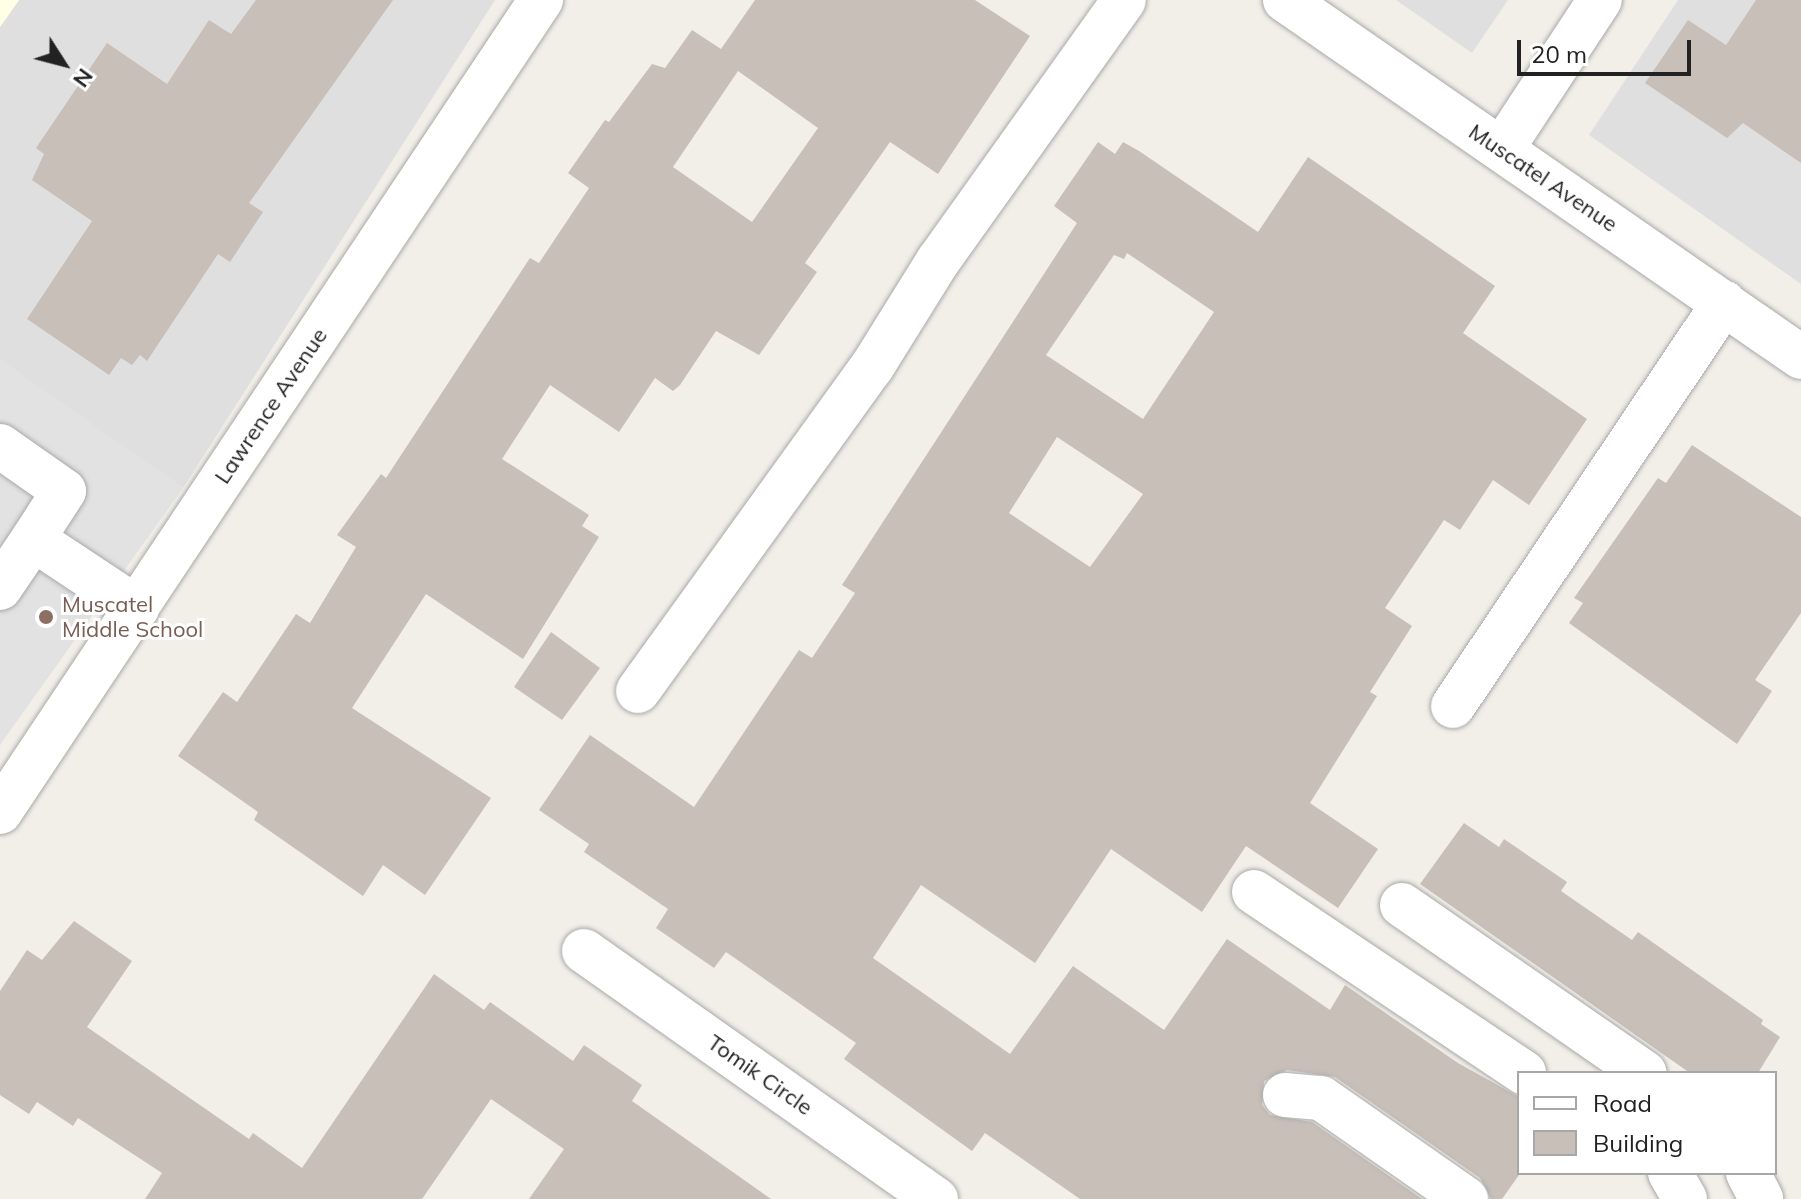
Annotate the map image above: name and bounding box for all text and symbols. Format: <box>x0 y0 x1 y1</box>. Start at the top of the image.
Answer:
north arrow <box>24 24 104 104</box>
scale bar <box>1521 24 1695 74</box>
text: 20 m <box>1531 39 1587 69</box>
text: N <box>67 63 100 93</box>
street label: Muscatel Avenue <box>1464 119 1622 237</box>
street label: Lawrence Avenue <box>209 323 333 489</box>
place label: Muscatel Middle School <box>62 591 203 642</box>
marker: Muscatel Middle School <box>37 608 55 626</box>
street label: Tomik Circle <box>702 1029 818 1121</box>
legend <box>1517 1071 1777 1175</box>
text: Road <box>1593 1088 1652 1118</box>
text: Building <box>1593 1128 1683 1158</box>

